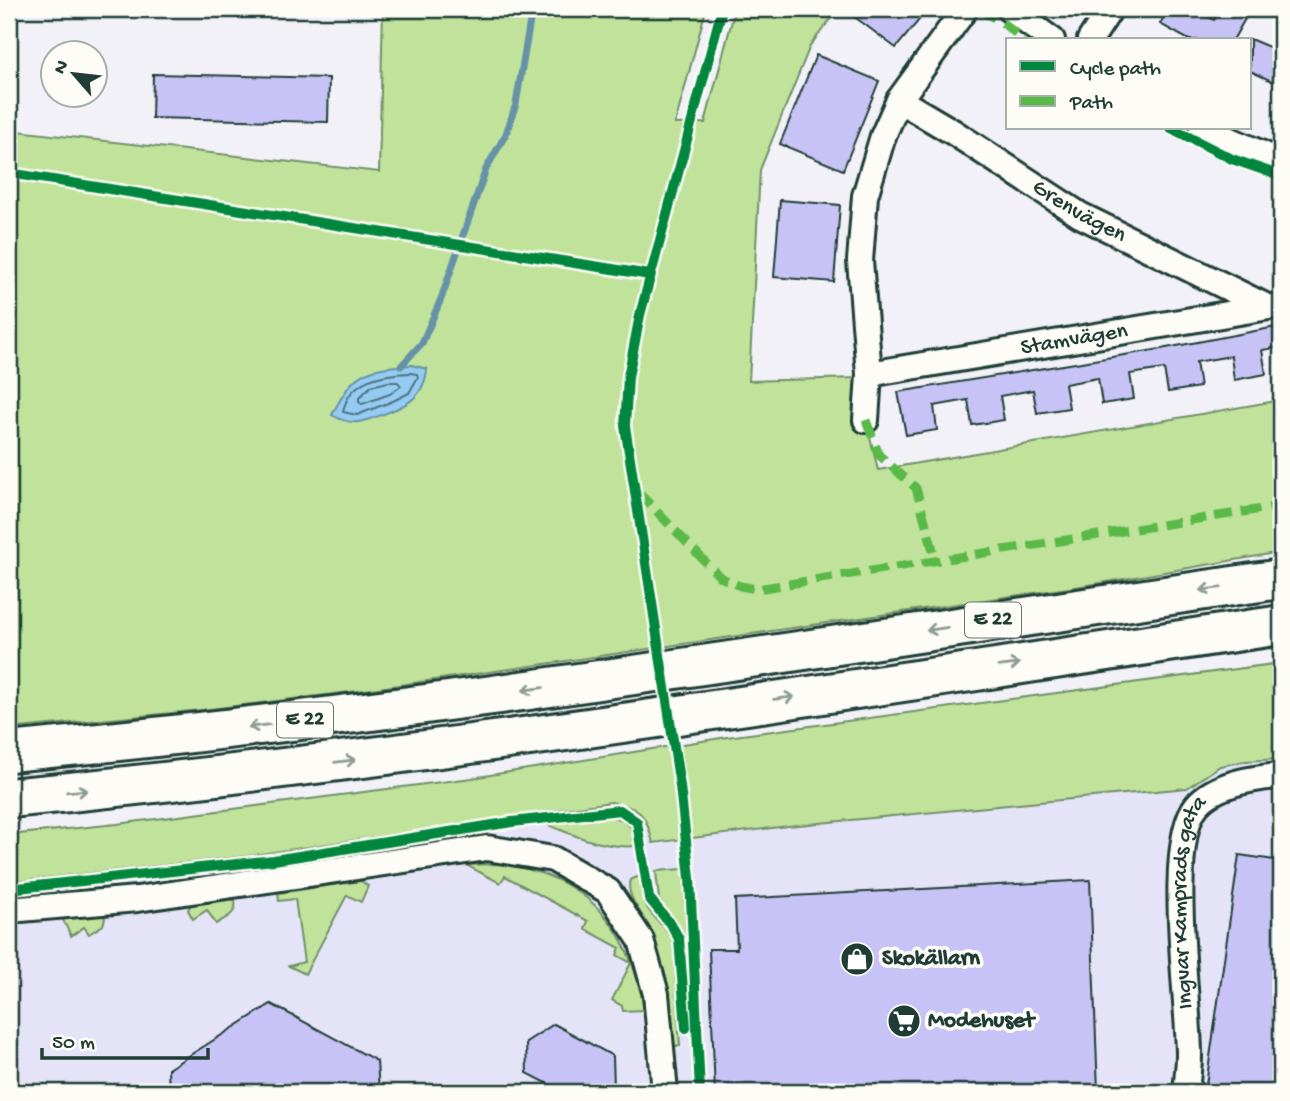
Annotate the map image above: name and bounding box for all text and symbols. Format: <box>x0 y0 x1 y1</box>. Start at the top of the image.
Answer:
north arrow <box>38 38 108 108</box>
legend <box>1006 38 1252 130</box>
text: N <box>49 57 75 79</box>
text: Cycle path <box>1070 58 1161 83</box>
text: Path <box>1069 92 1113 117</box>
street label: Grenvägen <box>1027 174 1131 249</box>
street label: Stamvägen <box>1019 317 1130 362</box>
one-way arrow <box>1200 582 1223 595</box>
road number: E 22 <box>965 602 1021 638</box>
one-way arrow <box>926 622 949 635</box>
one-way arrow <box>998 658 1020 671</box>
one-way arrow <box>522 683 545 696</box>
one-way arrow <box>772 692 795 705</box>
road number: E 22 <box>277 702 333 738</box>
one-way arrow <box>248 719 271 732</box>
one-way arrow <box>334 755 356 768</box>
one-way arrow <box>65 784 87 797</box>
street label: Ingvar Kamprads gata <box>1167 789 1213 1010</box>
shop icon: Skokällarn <box>838 940 876 978</box>
place label: Skokällarn <box>882 946 981 973</box>
supermarket icon: Modehuset <box>885 1002 923 1040</box>
place label: Modehuset <box>928 1008 1037 1035</box>
scale bar <box>42 1017 208 1061</box>
text: 50 m <box>52 1032 95 1057</box>

